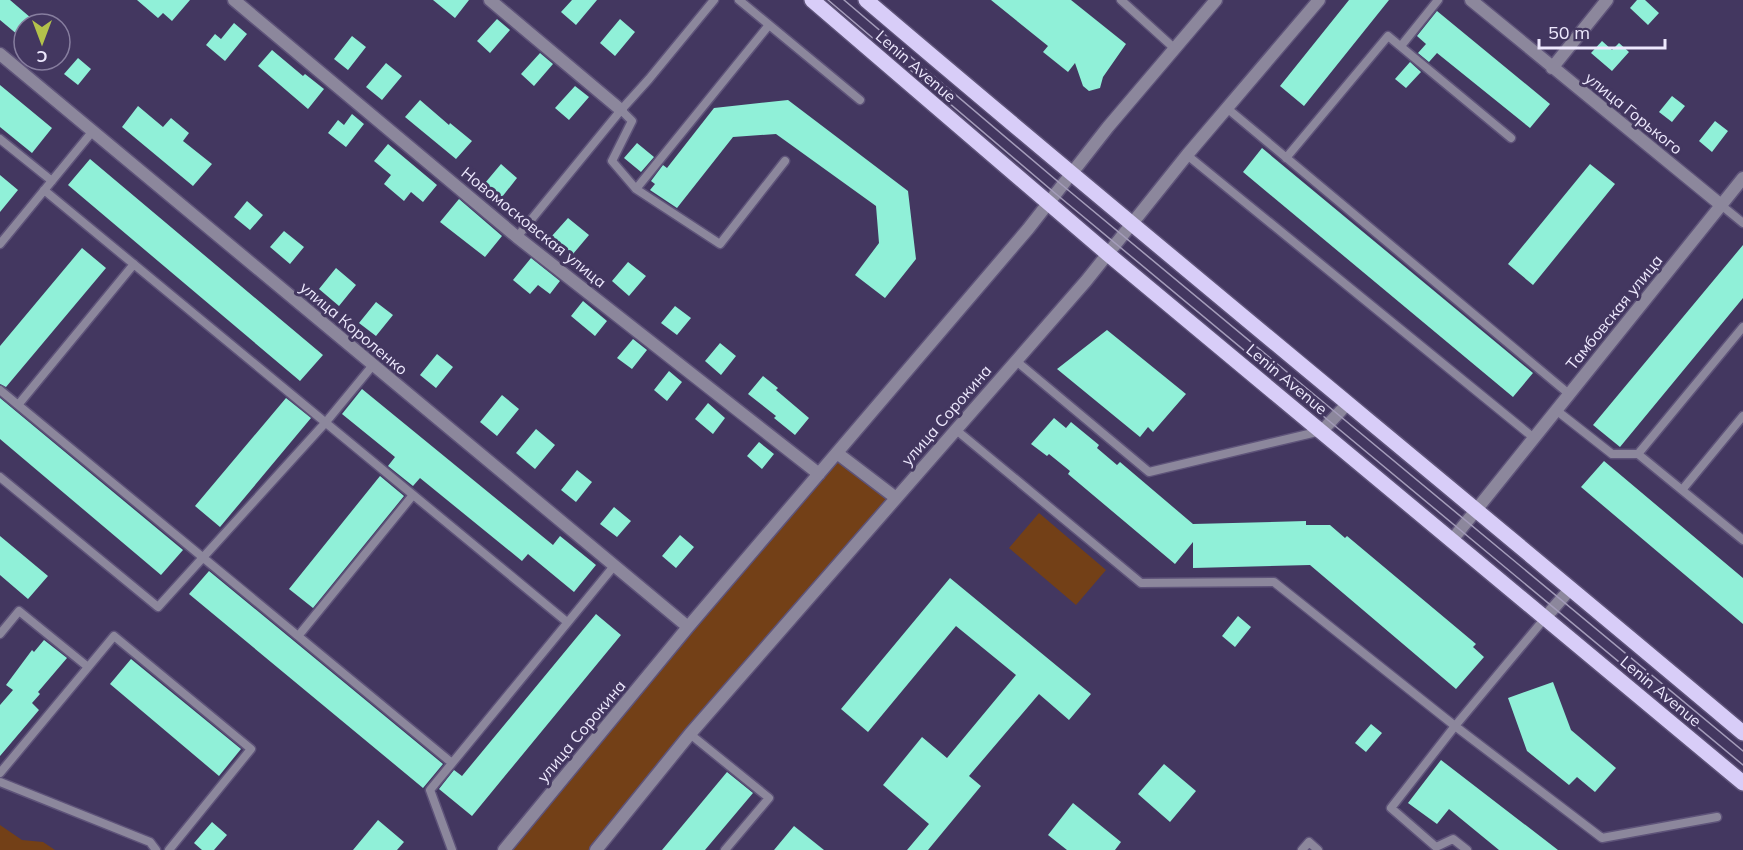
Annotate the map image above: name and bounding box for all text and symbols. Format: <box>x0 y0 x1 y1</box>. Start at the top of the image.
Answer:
north arrow <box>12 12 72 72</box>
scale bar <box>1539 12 1665 50</box>
text: 50 m <box>1548 21 1590 44</box>
street label: Lenin Avenue <box>872 26 960 106</box>
text: С <box>36 47 47 67</box>
street label: улица Горького <box>1581 67 1687 159</box>
street label: Новомосковская улица <box>457 162 611 292</box>
street label: Тамбовская улица <box>1561 250 1667 374</box>
street label: улица Короленко <box>296 277 412 379</box>
street label: Lenin Avenue <box>1242 339 1332 419</box>
street label: улица Сорокина <box>897 360 995 470</box>
street label: Lenin Avenue <box>1616 651 1706 731</box>
street label: улица Сорокина <box>532 676 630 786</box>

